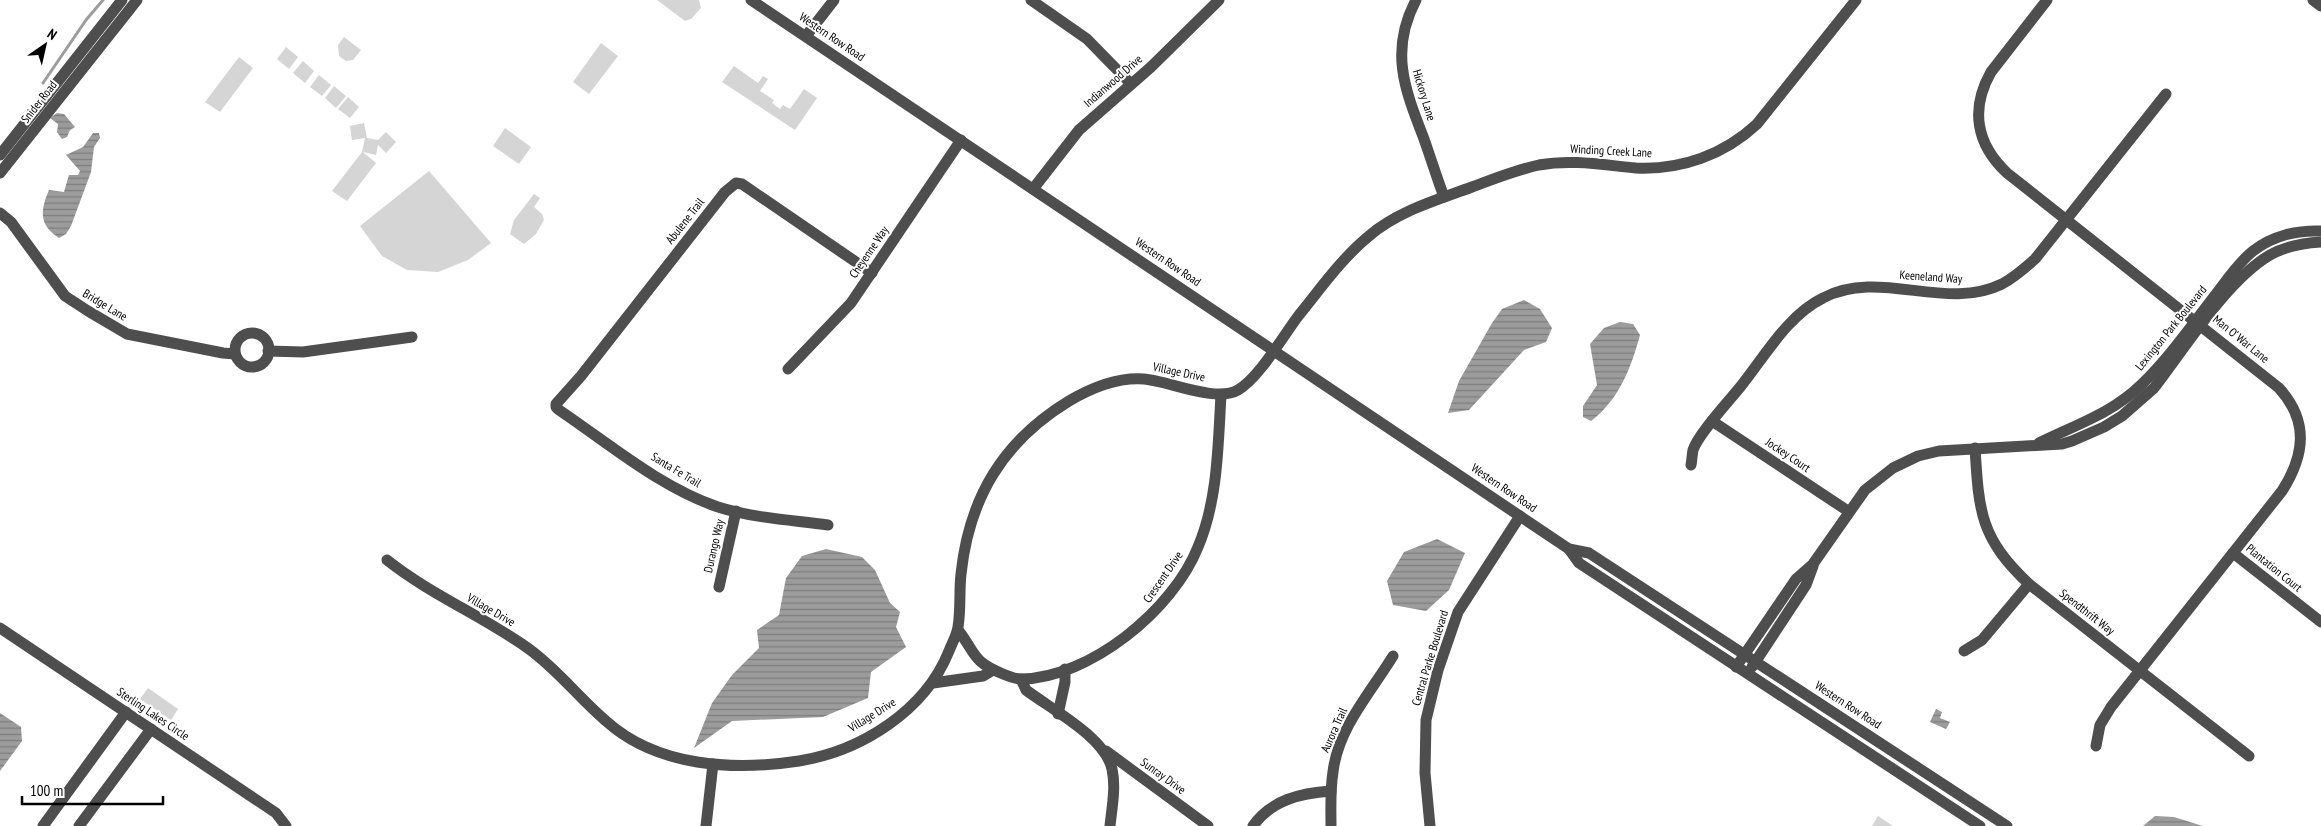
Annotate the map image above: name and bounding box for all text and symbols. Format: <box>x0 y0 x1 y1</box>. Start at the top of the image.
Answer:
street label: Western Row Road <box>797 9 868 64</box>
north arrow <box>20 20 70 70</box>
text: N <box>44 25 60 44</box>
street label: Indianwood Drive <box>1080 51 1145 110</box>
street label: Hickory Lane <box>1410 67 1439 122</box>
street label: Snider Road <box>17 78 60 126</box>
street label: Winding Creek Lane <box>1570 141 1652 160</box>
street label: Abulene Trail <box>662 195 707 247</box>
street label: Cheyenne Way <box>846 222 892 281</box>
street label: Western Row Road <box>1133 234 1204 289</box>
street label: Keeneland Way <box>1899 267 1963 286</box>
street label: Lexington Park Boulevard <box>2132 282 2209 373</box>
street label: Bridge Lane <box>80 285 130 324</box>
street label: Man O’ War Lane <box>2210 311 2273 366</box>
street label: Village Drive <box>1151 358 1207 384</box>
street label: Jockey Court <box>1762 434 1814 475</box>
street label: Santa Fe Trail <box>648 449 704 490</box>
street label: Western Row Road <box>1469 460 1540 515</box>
street label: Durango Way <box>700 517 727 574</box>
street label: Plantation Court <box>2243 540 2306 595</box>
street label: Crescent Drive <box>1139 548 1186 605</box>
street label: Spendthrift Way <box>2057 585 2118 638</box>
street label: Village Drive <box>464 589 518 629</box>
street label: Central Parke Boulevard <box>1408 608 1451 707</box>
street label: Western Row Road <box>1812 678 1884 732</box>
street label: Sterling Lakes Circle <box>114 684 192 743</box>
street label: Village Drive <box>844 694 898 736</box>
street label: Aurora Trail <box>1317 705 1350 755</box>
street label: Sunray Drive <box>1138 754 1189 797</box>
scale bar <box>22 774 164 806</box>
text: 100 m <box>30 781 63 800</box>

